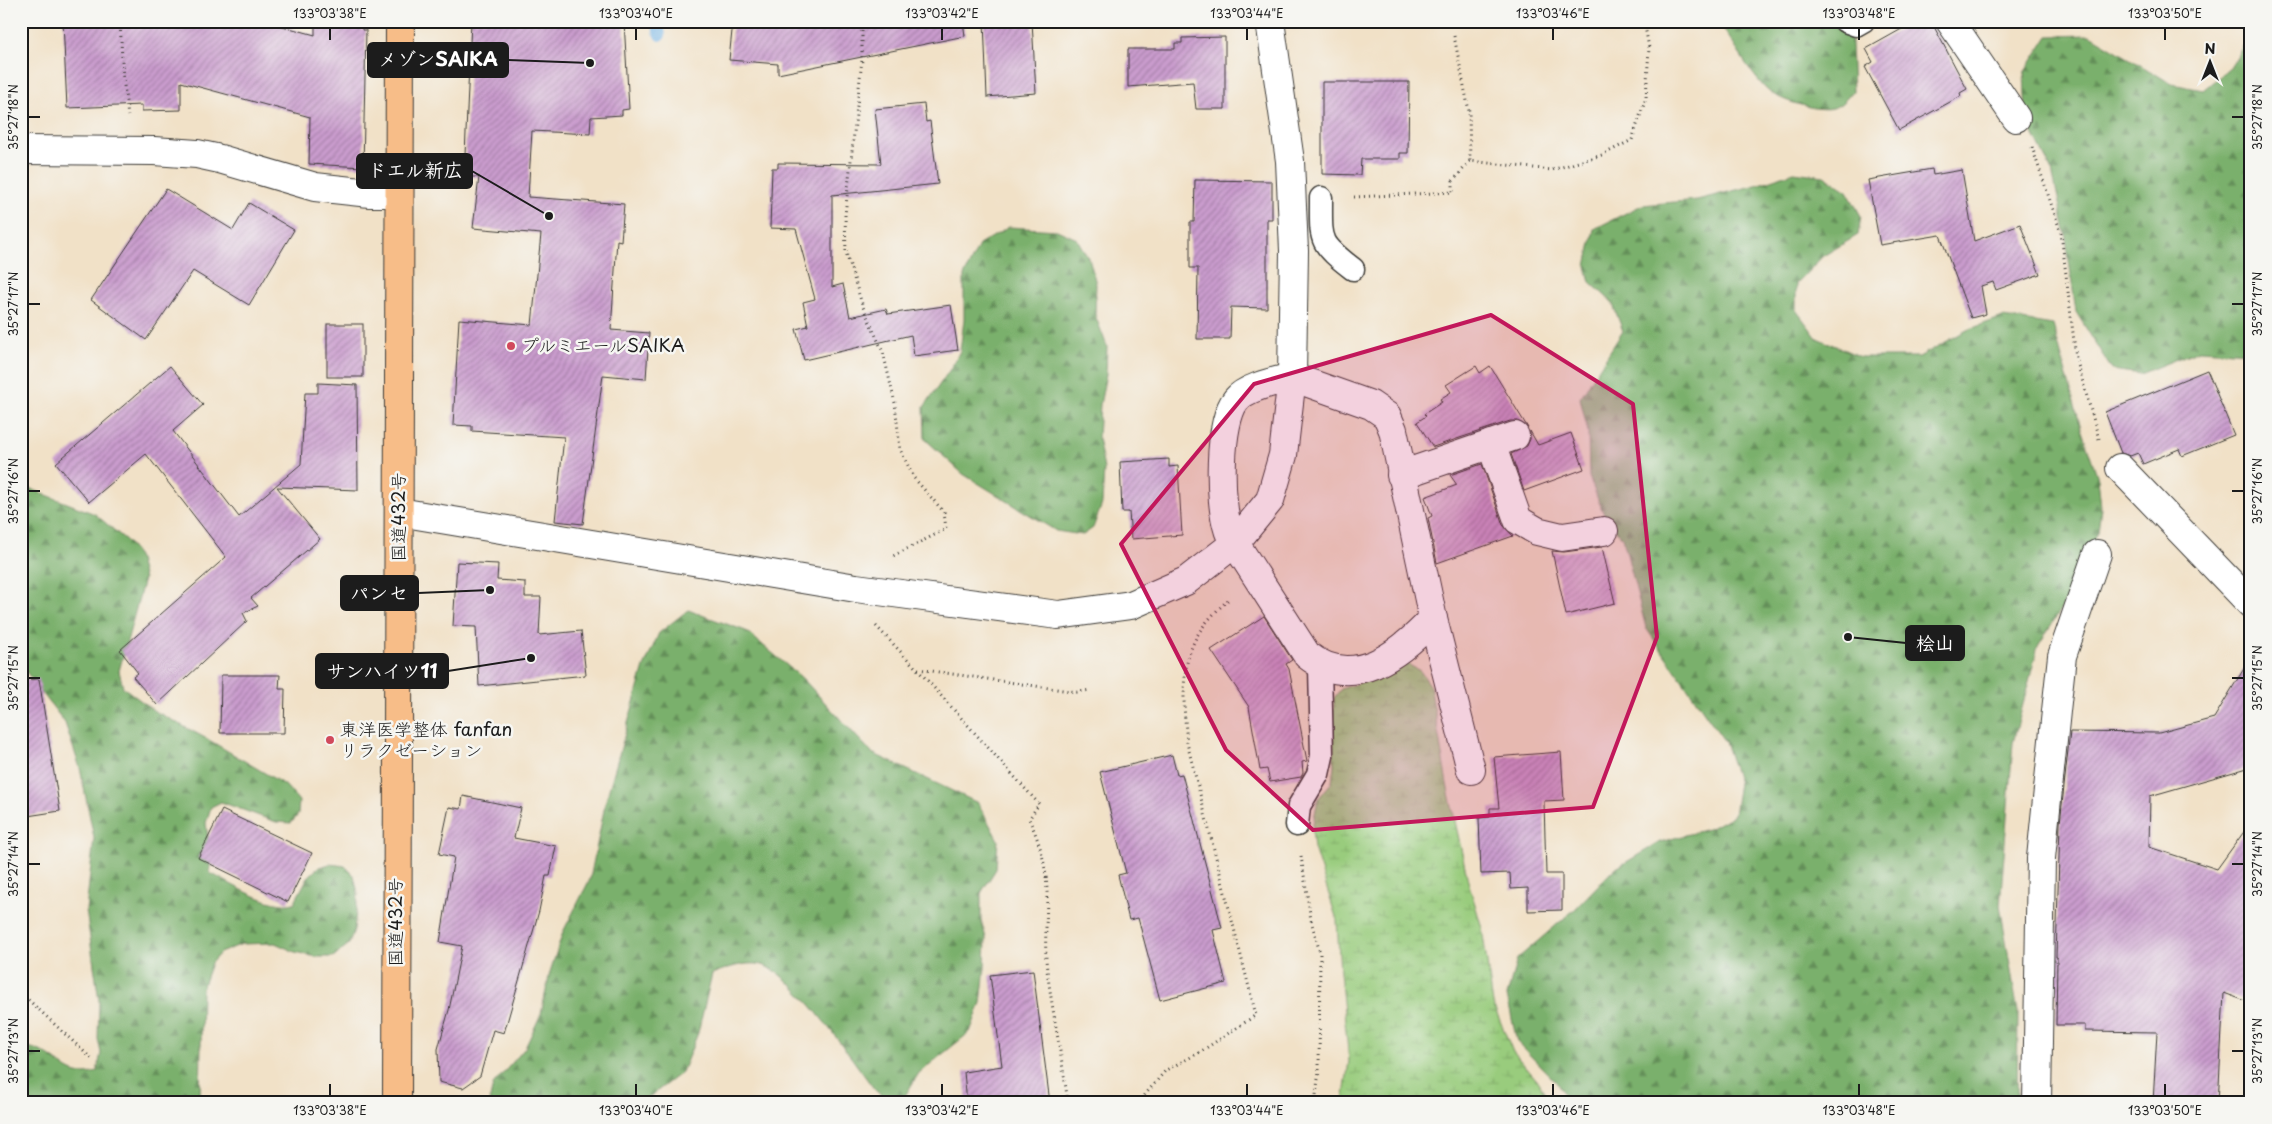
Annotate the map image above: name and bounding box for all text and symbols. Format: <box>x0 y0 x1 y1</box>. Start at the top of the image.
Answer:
text: 133°03'38"E <box>293 4 367 22</box>
text: 133°03'40"E <box>599 4 673 22</box>
text: 133°03'42"E <box>905 4 979 22</box>
text: 133°03'44"E <box>1210 4 1284 22</box>
text: 133°03'46"E <box>1516 4 1590 22</box>
text: 133°03'48"E <box>1822 4 1896 22</box>
text: 133°03'50"E <box>2128 4 2202 22</box>
north arrow <box>2184 38 2234 88</box>
text: N <box>2204 38 2216 59</box>
callout: メゾンSAIKA <box>368 43 508 77</box>
text: メゾンSAIKA <box>378 44 498 72</box>
text: 35°27'18"N <box>4 84 22 150</box>
text: 35°27'18"N <box>2248 84 2266 150</box>
callout: ドエル新広 <box>357 154 472 188</box>
text: ドエル新広 <box>367 155 463 183</box>
text: 35°27'17"N <box>4 272 22 336</box>
text: 35°27'17"N <box>2248 272 2266 336</box>
place label: プルミエールSAIKA <box>521 331 685 358</box>
marker: プルミエールSAIKA <box>505 340 517 352</box>
text: 35°27'16"N <box>4 458 22 524</box>
text: 35°27'16"N <box>2248 458 2266 524</box>
street label: 国道432号 <box>384 472 411 562</box>
callout: パンセ <box>341 576 418 610</box>
text: パンセ <box>350 578 408 606</box>
callout: 桧山 <box>1906 626 1964 660</box>
text: 桧山 <box>1916 628 1954 656</box>
text: 35°27'15"N <box>4 645 22 711</box>
text: 35°27'15"N <box>2248 645 2266 711</box>
callout: サンハイツ11 <box>316 654 448 688</box>
text: サンハイツ11 <box>326 656 438 684</box>
place label: 東洋医学整体 fanfan リラクゼーション <box>340 715 512 763</box>
marker: 東洋医学整体 fanfan リラクゼーション <box>324 734 336 746</box>
text: 35°27'14"N <box>4 831 22 897</box>
text: 35°27'14"N <box>2248 831 2266 897</box>
street label: 国道432号 <box>381 877 408 967</box>
text: 35°27'13"N <box>4 1018 22 1084</box>
text: 35°27'13"N <box>2248 1018 2266 1084</box>
text: 133°03'38"E <box>293 1101 367 1119</box>
text: 133°03'40"E <box>599 1101 673 1119</box>
text: 133°03'42"E <box>905 1101 979 1119</box>
text: 133°03'44"E <box>1210 1101 1284 1119</box>
text: 133°03'46"E <box>1516 1101 1590 1119</box>
text: 133°03'48"E <box>1822 1101 1896 1119</box>
text: 133°03'50"E <box>2128 1101 2202 1119</box>

